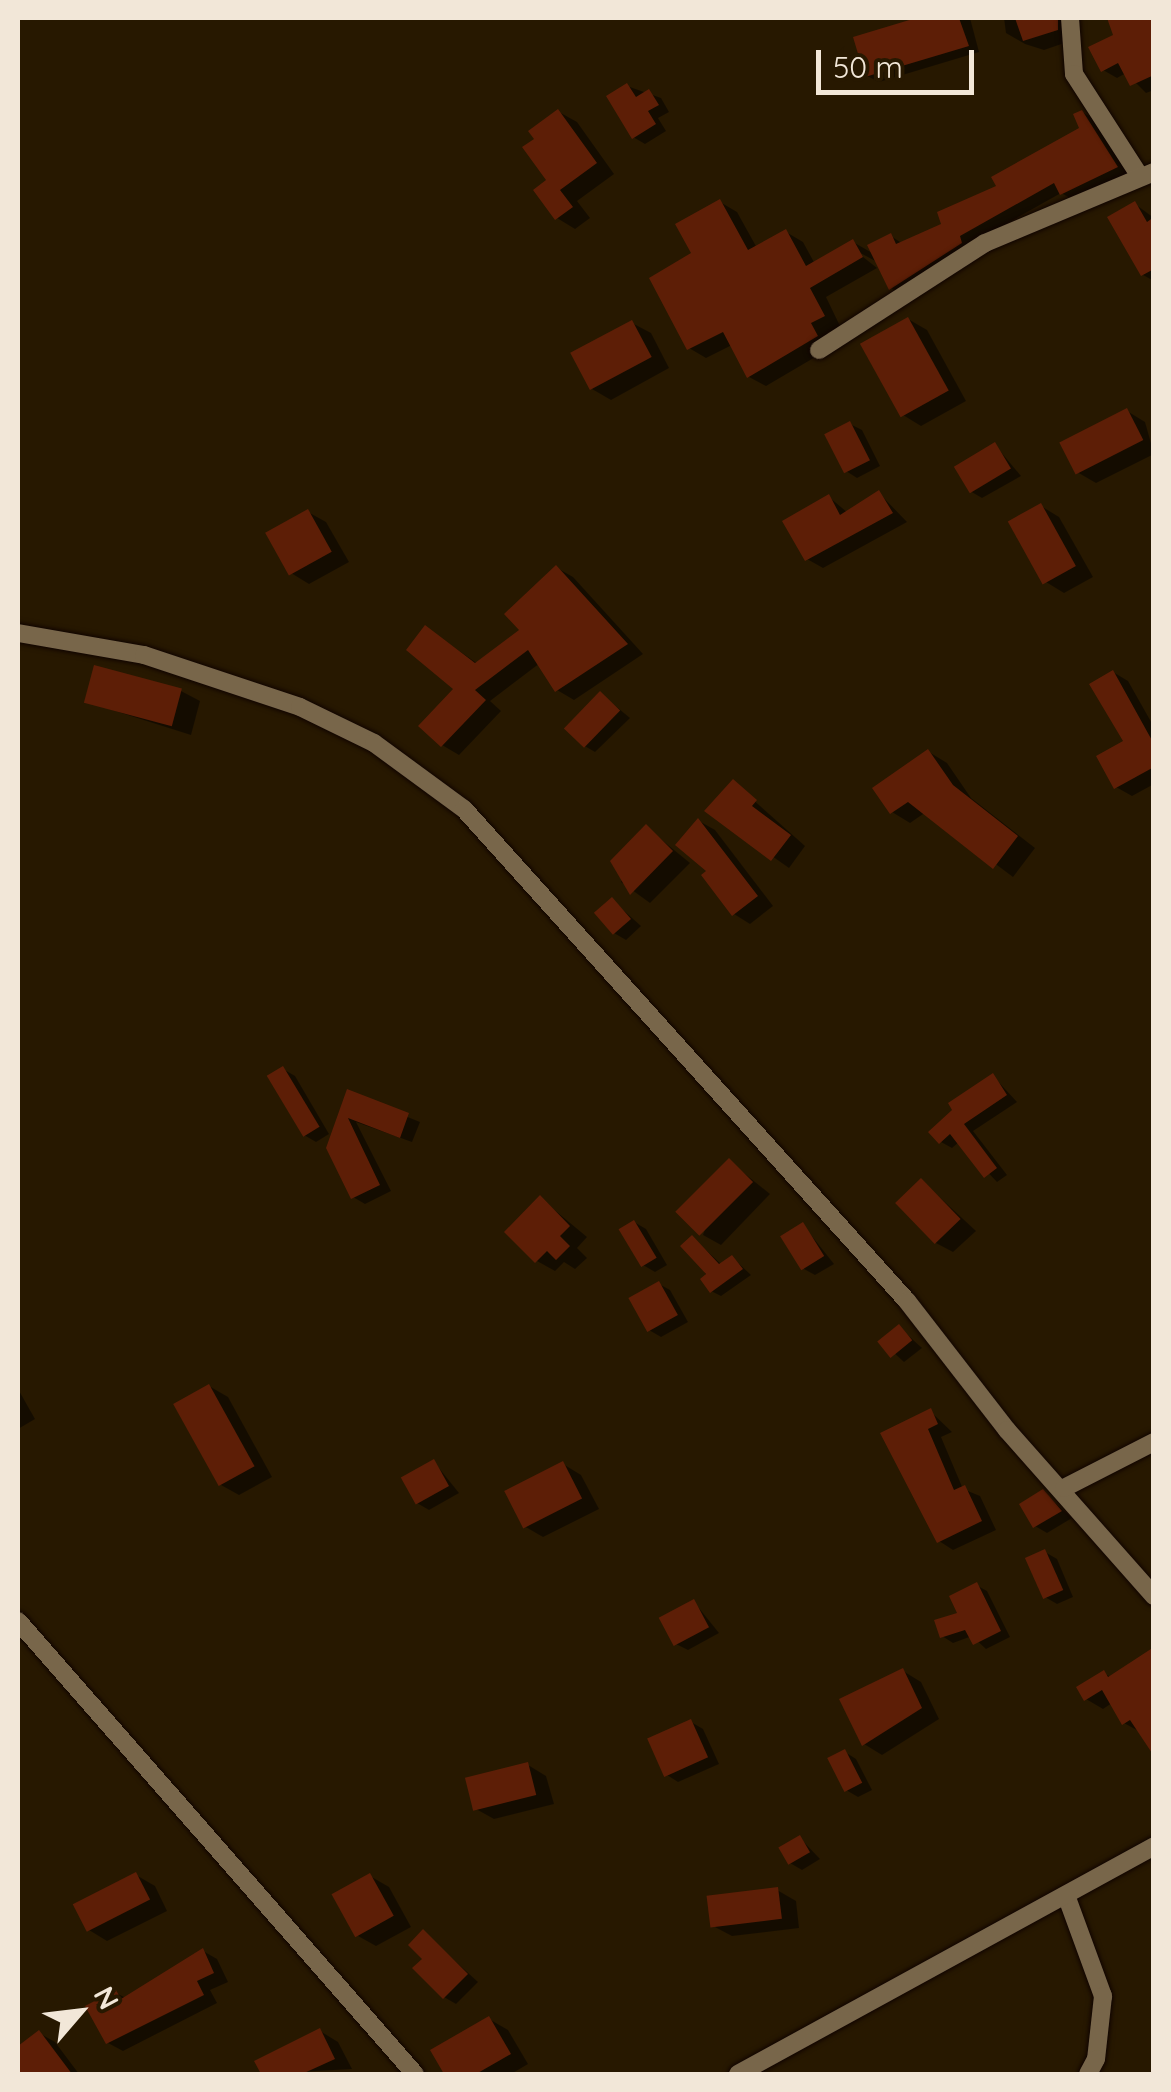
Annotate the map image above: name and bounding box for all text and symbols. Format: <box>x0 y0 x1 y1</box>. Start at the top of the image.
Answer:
scale bar <box>821 30 978 92</box>
text: 50 m <box>833 48 903 86</box>
north arrow <box>30 1962 130 2062</box>
text: N <box>87 1980 127 2015</box>

